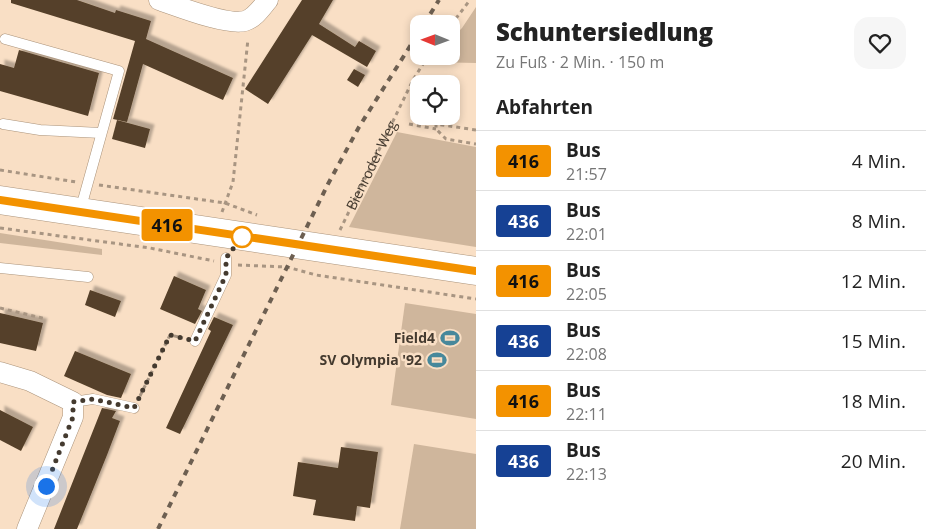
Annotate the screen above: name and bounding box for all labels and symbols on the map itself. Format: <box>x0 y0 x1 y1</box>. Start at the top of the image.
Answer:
north arrow <box>410 15 460 65</box>
street label: Bienroder Weg <box>341 117 401 213</box>
line badge: 416 <box>138 209 196 241</box>
unlabelled marker <box>231 226 253 248</box>
sports icon: Field4 <box>439 327 461 349</box>
place label: Field4 <box>394 328 435 347</box>
sports icon: SV Olympia '92 <box>426 349 448 371</box>
place label: SV Olympia '92 <box>319 350 422 369</box>
your location <box>34 474 59 499</box>

